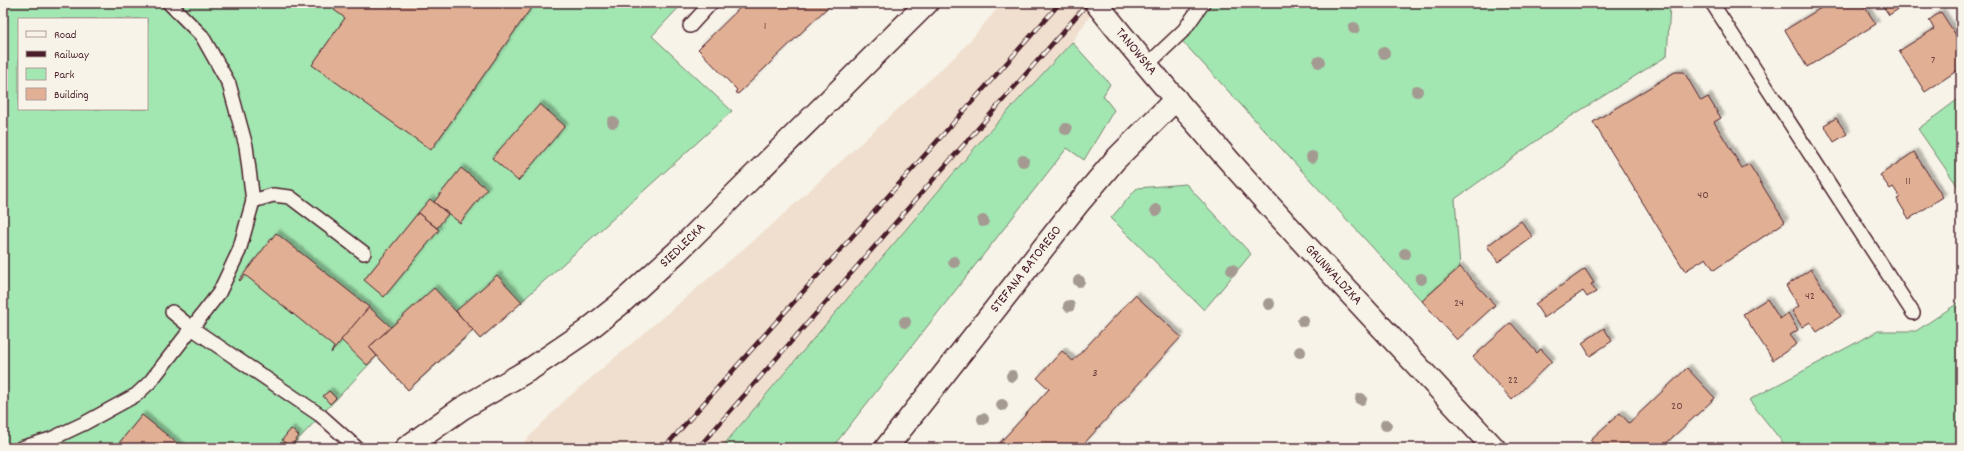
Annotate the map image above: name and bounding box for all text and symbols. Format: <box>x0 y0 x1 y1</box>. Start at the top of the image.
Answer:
legend <box>18 18 148 110</box>
house number: 1 <box>764 18 766 35</box>
street label: TANOWSKA <box>1110 24 1162 80</box>
text: Road <box>54 27 76 44</box>
text: Railway <box>54 47 90 64</box>
house number: 7 <box>1931 52 1936 69</box>
text: Park <box>54 67 75 84</box>
text: Building <box>54 87 89 104</box>
house number: 11 <box>1905 173 1911 190</box>
house number: 40 <box>1697 187 1709 204</box>
street label: SIEDLECKA <box>655 218 711 273</box>
street label: STEFANA BATOREGO <box>986 222 1067 317</box>
street label: GRUNWALDZKA <box>1300 240 1367 310</box>
house number: 42 <box>1805 288 1815 305</box>
house number: 24 <box>1454 295 1464 312</box>
house number: 3 <box>1092 365 1098 382</box>
house number: 22 <box>1508 372 1518 389</box>
house number: 20 <box>1671 398 1683 415</box>

